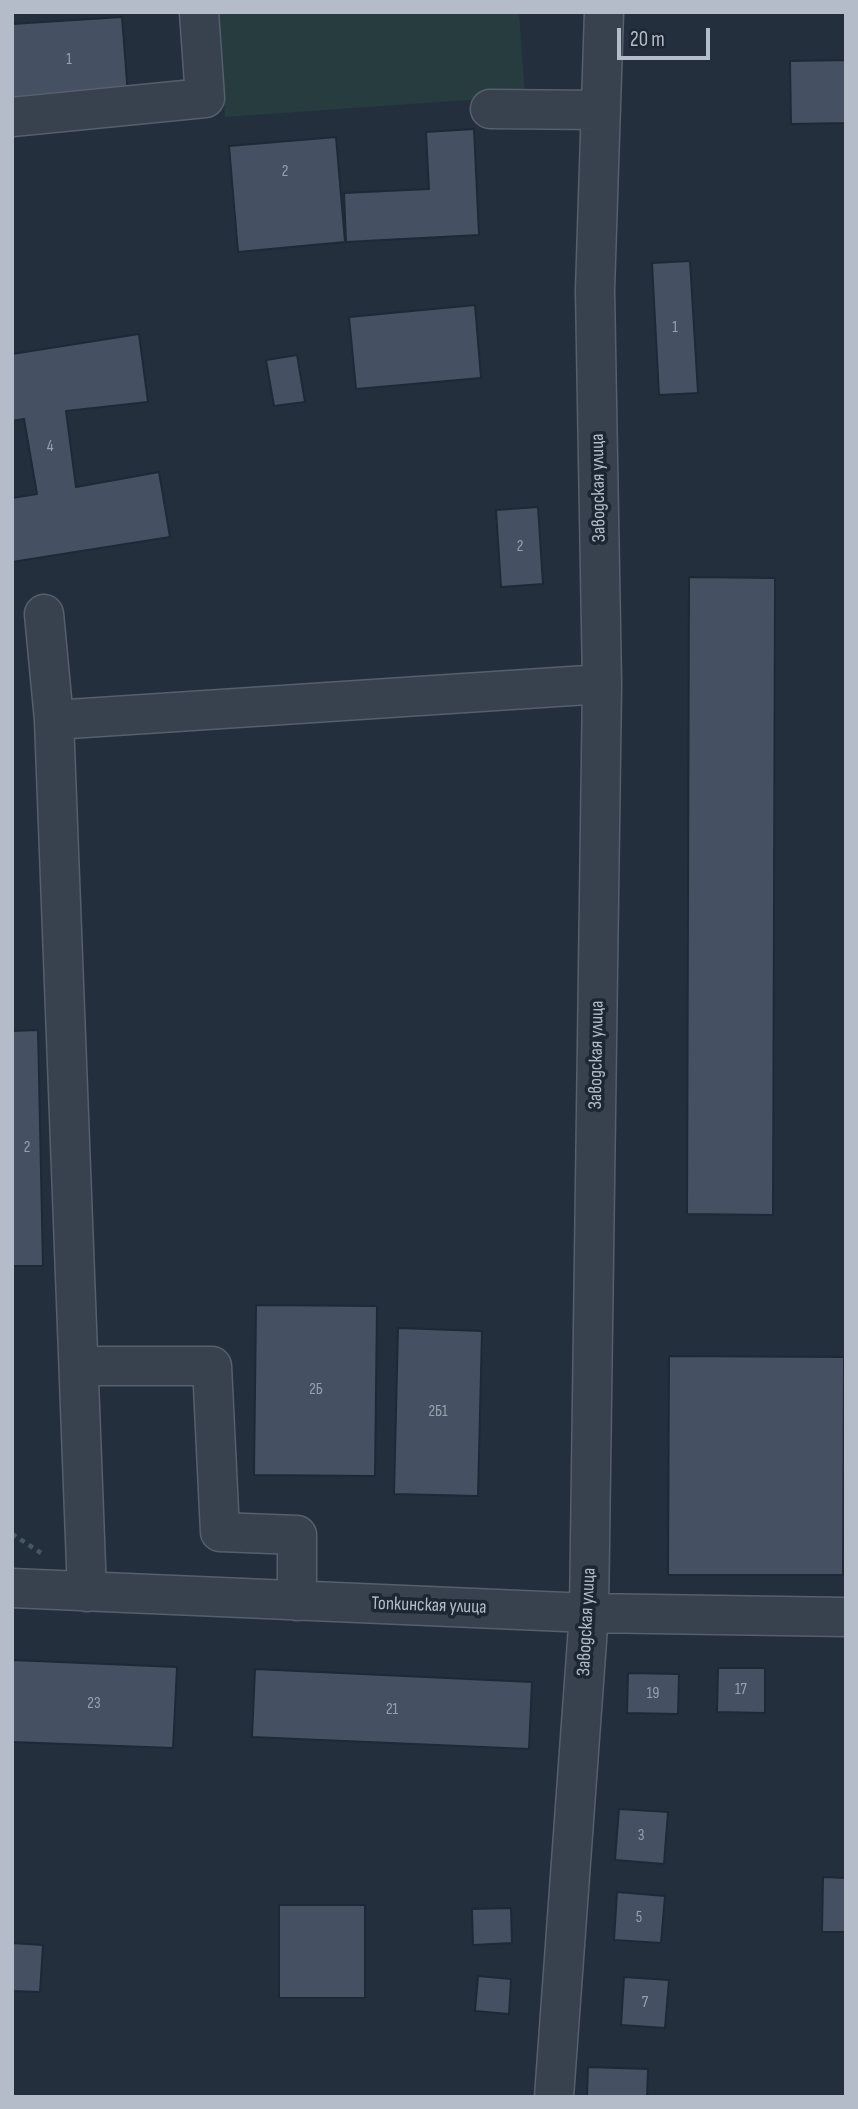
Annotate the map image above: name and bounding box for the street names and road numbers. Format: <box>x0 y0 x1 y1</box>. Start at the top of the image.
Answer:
street label: Заводская улица <box>587 433 611 543</box>
street label: Заводская улица <box>585 1000 609 1110</box>
street label: Заводская улица <box>573 1567 601 1677</box>
street label: Топкинская улица <box>371 1593 487 1619</box>

